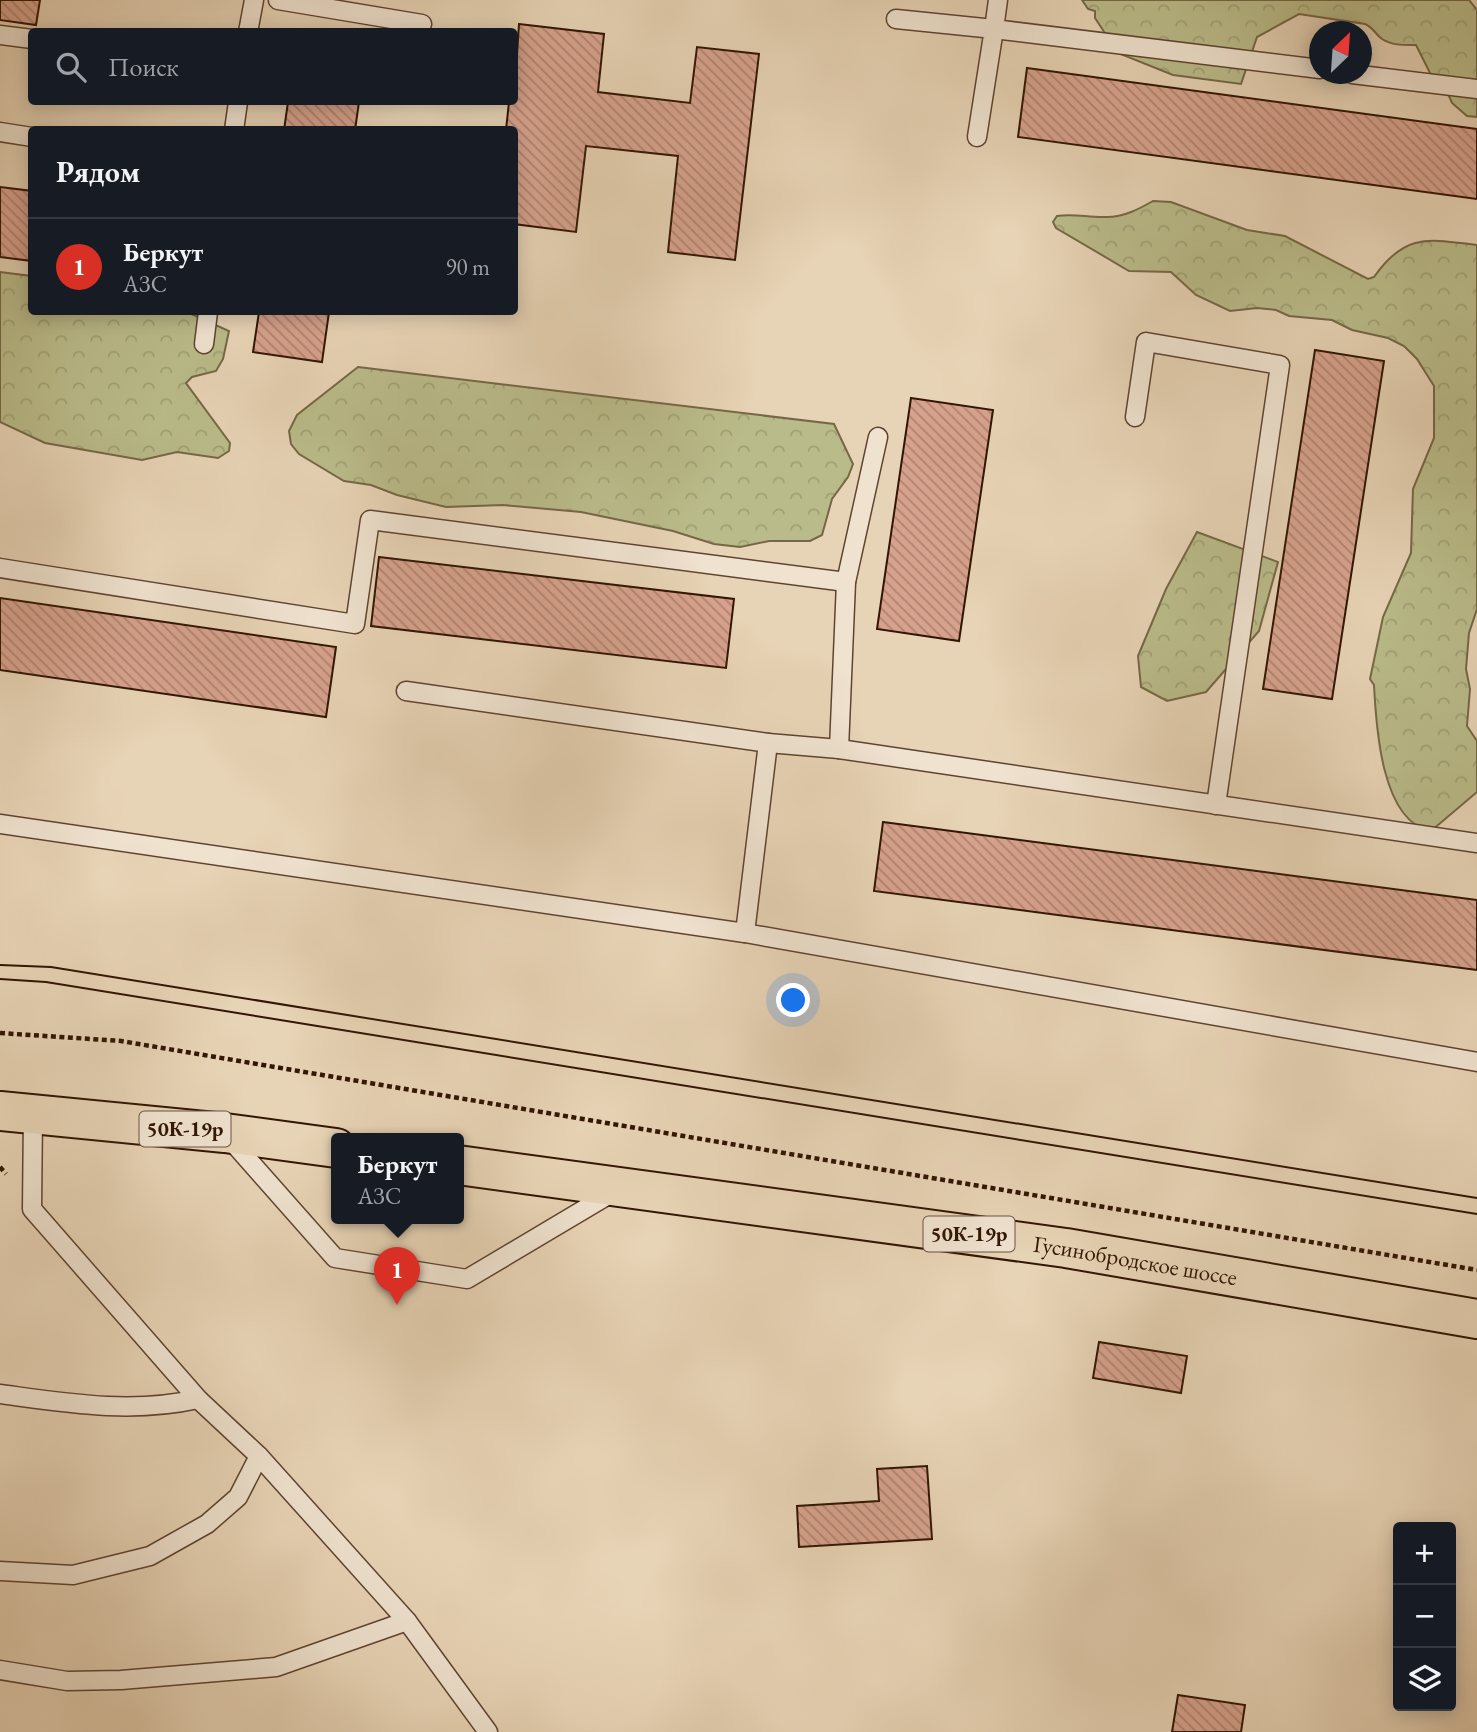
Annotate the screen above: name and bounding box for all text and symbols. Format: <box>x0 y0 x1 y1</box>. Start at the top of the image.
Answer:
north arrow <box>1309 21 1372 84</box>
search box <box>28 28 518 105</box>
icon: search <box>52 48 90 86</box>
text: Поиск <box>108 50 179 84</box>
text: Рядом <box>56 152 140 191</box>
text: Беркут <box>123 235 203 269</box>
text: 1 <box>73 252 85 282</box>
text: 90 m <box>445 252 490 282</box>
text: АЗС <box>123 269 167 299</box>
your location <box>776 983 810 1017</box>
road number: 50К-19р <box>140 1112 230 1146</box>
popup <box>331 1133 464 1224</box>
text: Беркут <box>357 1147 438 1181</box>
text: АЗС <box>357 1181 401 1211</box>
road number: 50К-19р <box>923 1216 1014 1252</box>
street label: Гусинобродское шоссе <box>1032 1229 1240 1292</box>
pin: 1 <box>374 1247 420 1305</box>
map controls <box>1393 1522 1456 1711</box>
button: + <box>1393 1522 1456 1585</box>
button: − <box>1393 1585 1456 1648</box>
button: layers <box>1393 1648 1456 1711</box>

